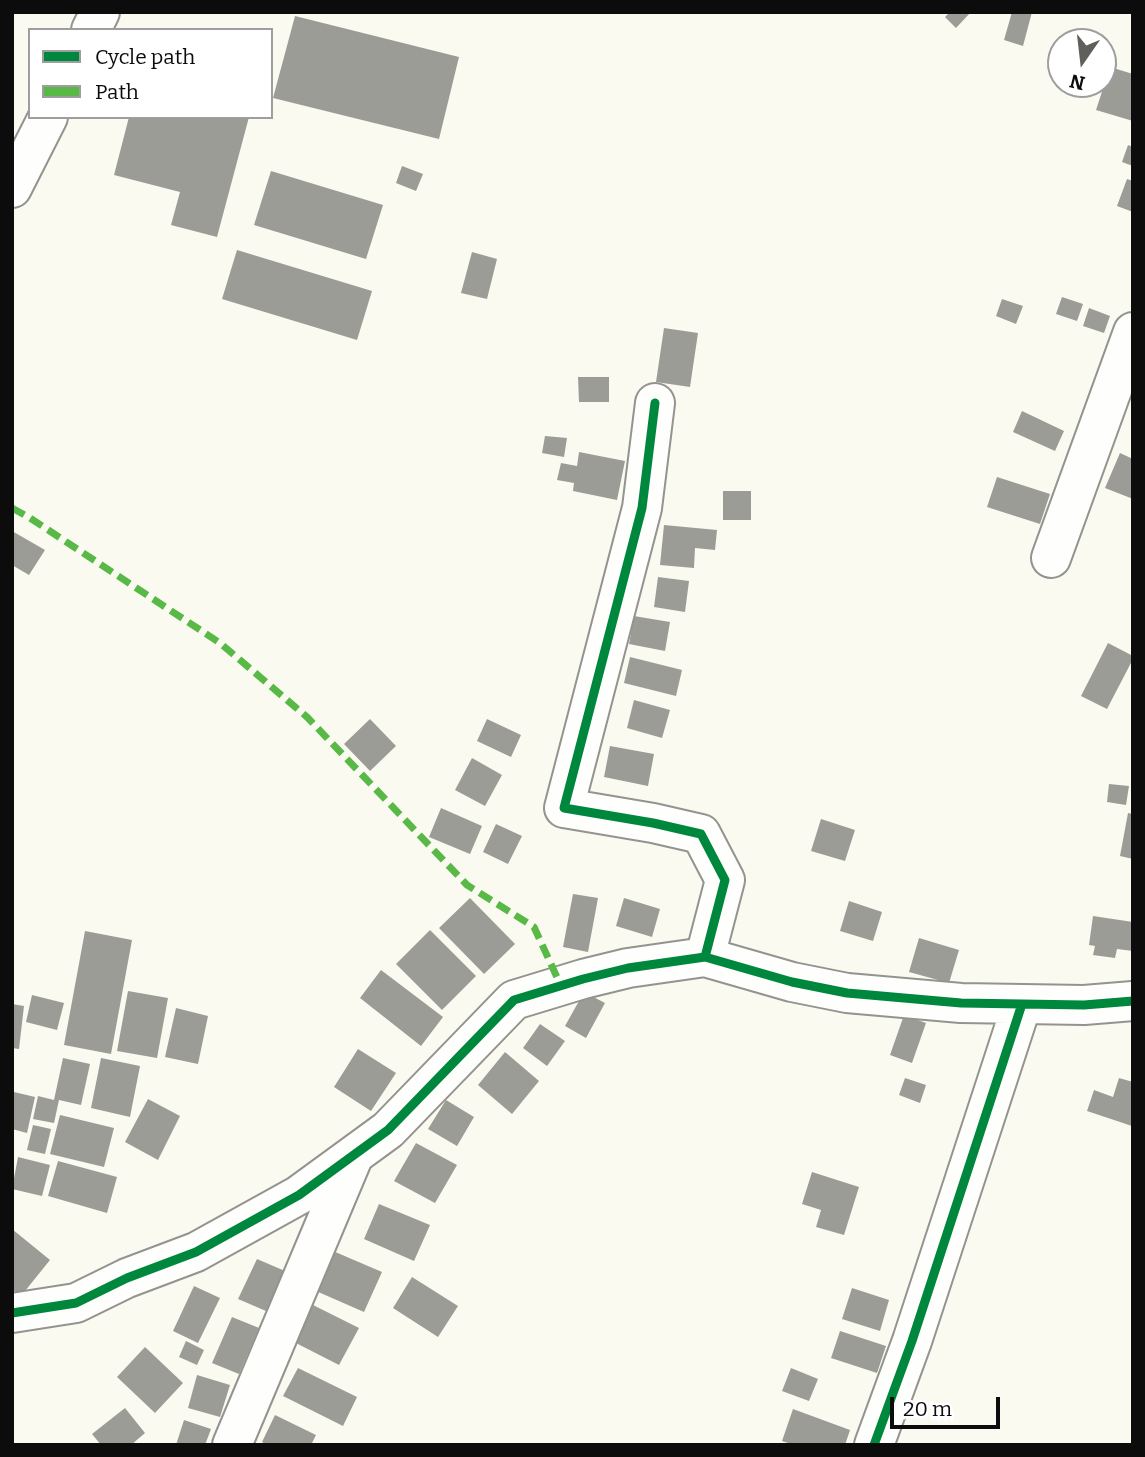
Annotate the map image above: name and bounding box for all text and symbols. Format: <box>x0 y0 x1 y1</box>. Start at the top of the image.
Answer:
legend <box>28 28 273 119</box>
north arrow <box>1047 28 1117 98</box>
text: Cycle path <box>95 44 195 70</box>
text: N <box>1067 69 1087 95</box>
text: Path <box>95 79 139 105</box>
scale bar <box>893 1384 1003 1428</box>
text: 20 m <box>903 1396 952 1422</box>

